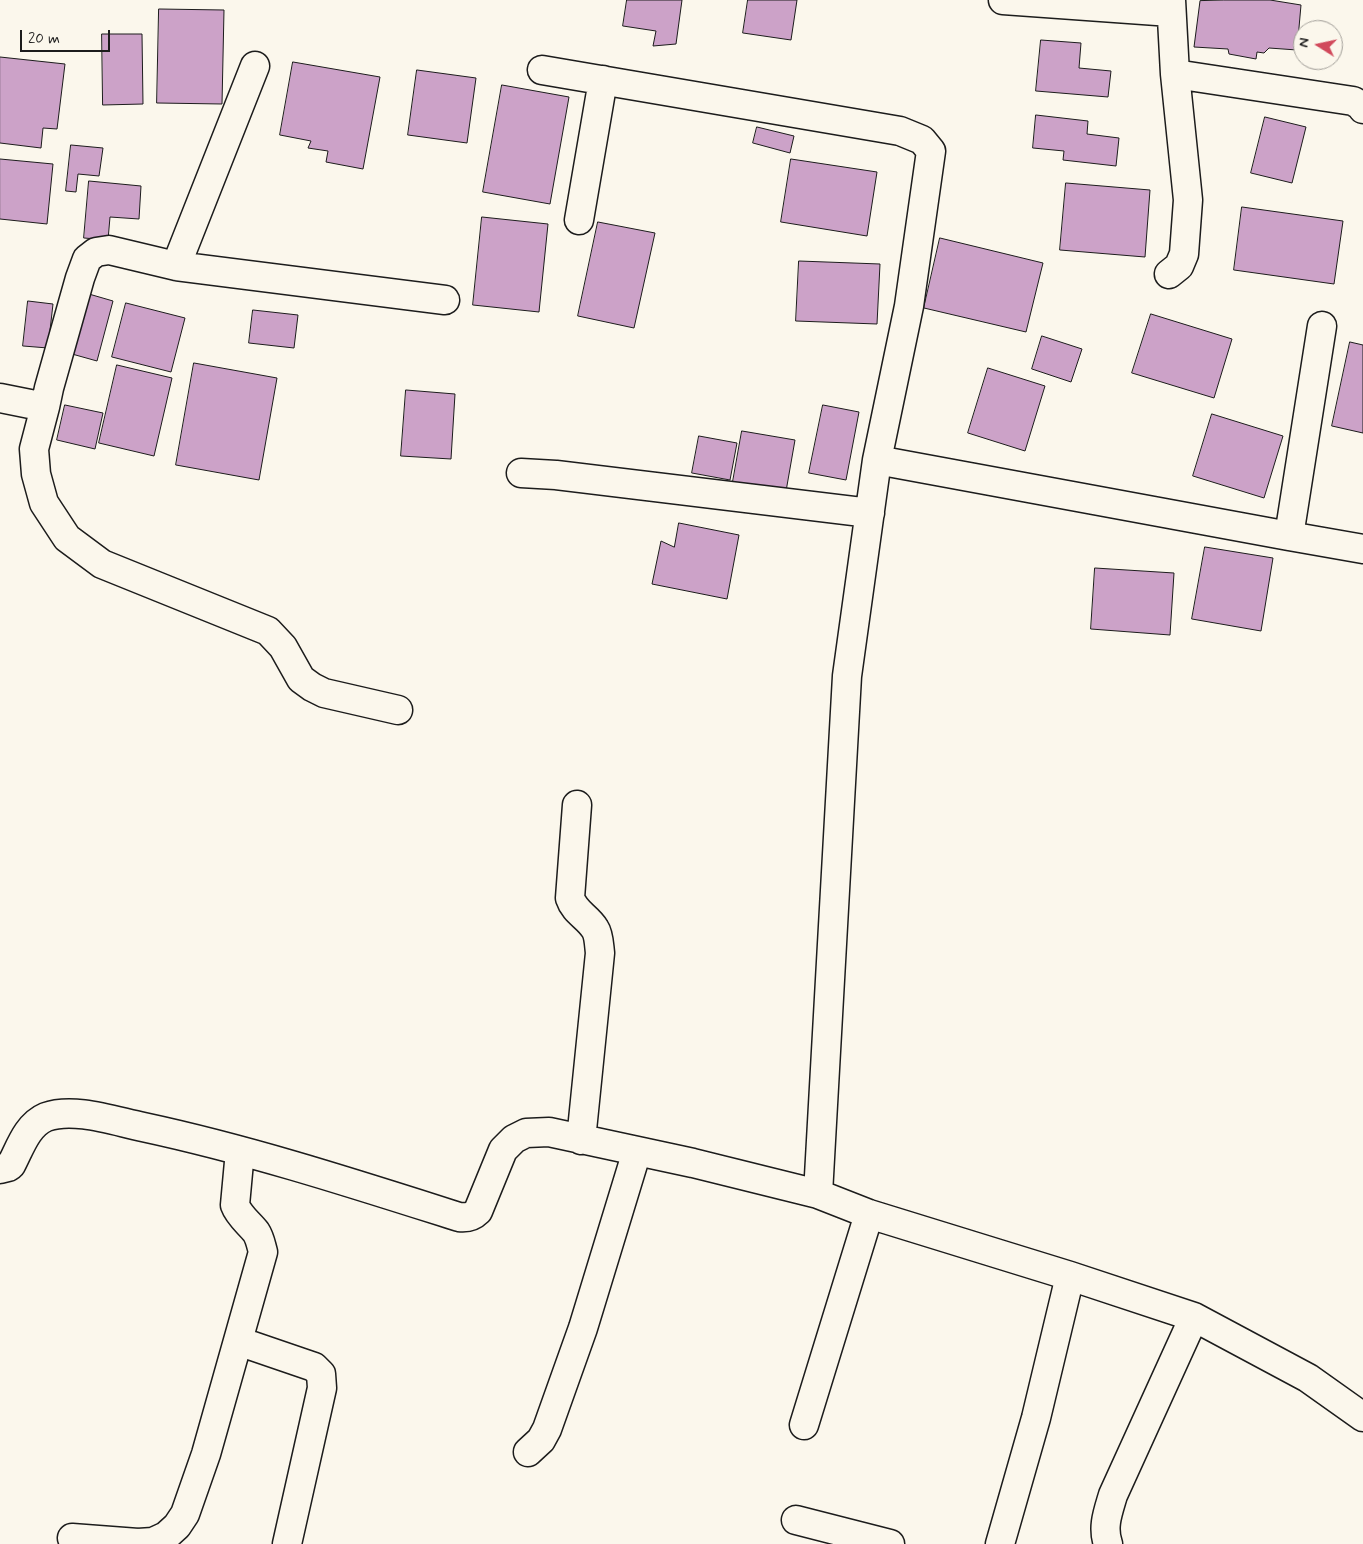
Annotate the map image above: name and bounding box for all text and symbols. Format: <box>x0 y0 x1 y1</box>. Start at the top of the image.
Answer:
scale bar <box>22 20 112 52</box>
north arrow <box>1293 20 1343 70</box>
text: 20 m <box>28 29 60 49</box>
text: N <box>1295 36 1314 49</box>

